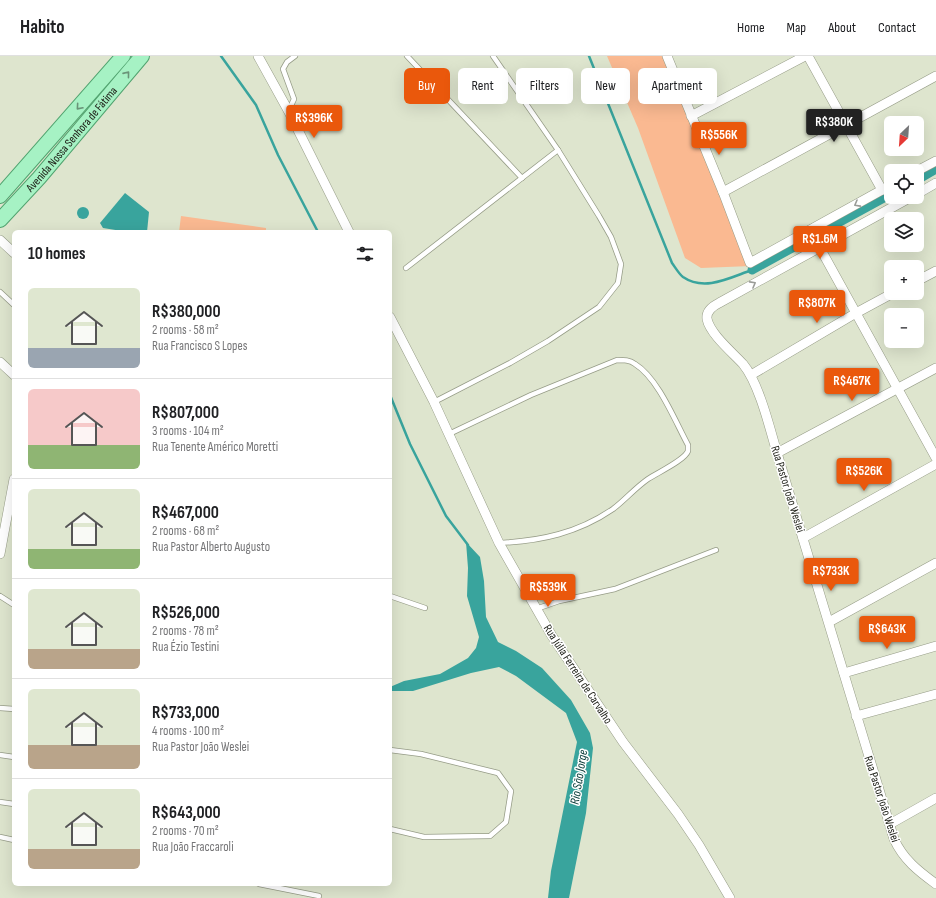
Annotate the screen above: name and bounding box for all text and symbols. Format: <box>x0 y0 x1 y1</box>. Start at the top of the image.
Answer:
text: Habito <box>20 16 64 39</box>
text: Home <box>737 19 765 36</box>
text: Map <box>787 19 806 36</box>
text: About <box>828 19 856 36</box>
text: Contact <box>878 19 916 36</box>
chip: Buy <box>404 68 450 104</box>
chip: Rent <box>458 68 508 104</box>
chip: Filters <box>516 68 573 104</box>
chip: New <box>581 68 630 104</box>
chip: Apartment <box>638 68 717 104</box>
one-way arrow <box>122 72 129 79</box>
street label: Avenida Nossa Senhora de Fátima <box>22 83 121 196</box>
one-way arrow <box>77 102 84 109</box>
pin: R$396K <box>281 105 347 139</box>
pin: R$380K <box>801 109 867 143</box>
text: R$396K <box>295 110 333 126</box>
text: R$380K <box>815 114 853 130</box>
north arrow <box>884 116 924 156</box>
map controls <box>884 116 924 348</box>
pin: R$556K <box>686 122 752 156</box>
text: R$556K <box>701 127 737 143</box>
button: locate <box>884 164 924 204</box>
one-way arrow <box>854 199 861 207</box>
button: layers <box>884 212 924 252</box>
pin: R$1.6M <box>787 226 853 260</box>
text: R$1.6M <box>802 231 838 247</box>
icon: filters <box>354 243 376 265</box>
text: 10 homes <box>28 244 85 264</box>
button: + <box>884 260 924 300</box>
one-way arrow <box>749 281 756 288</box>
pin: R$807K <box>784 290 850 324</box>
text: R$807K <box>798 295 836 311</box>
text: R$380,000 <box>152 302 221 322</box>
icon: home <box>60 304 108 352</box>
button: − <box>884 308 924 348</box>
text: 2 rooms · 58 m² <box>152 322 219 338</box>
text: Rua Francisco S Lopes <box>152 338 247 354</box>
pin: R$467K <box>819 368 885 402</box>
text: R$467K <box>833 373 871 389</box>
text: R$807,000 <box>152 403 219 423</box>
icon: home <box>60 405 108 453</box>
text: 3 rooms · 104 m² <box>152 423 224 439</box>
text: Rua Tenente Américo Moretti <box>152 439 278 455</box>
street label: Rua Pastor João Weslei <box>767 444 808 534</box>
pin: R$526K <box>831 458 897 492</box>
text: R$526K <box>846 463 882 479</box>
text: R$467,000 <box>152 503 219 523</box>
icon: home <box>60 505 108 553</box>
text: 2 rooms · 68 m² <box>152 523 219 539</box>
text: Rua Pastor Alberto Augusto <box>152 539 270 555</box>
pin: R$733K <box>798 558 864 592</box>
text: R$733K <box>813 563 849 579</box>
pin: R$539K <box>515 574 581 608</box>
text: R$539K <box>529 579 567 595</box>
text: R$526,000 <box>152 603 220 623</box>
icon: home <box>60 605 108 653</box>
pin: R$643K <box>854 616 920 650</box>
text: R$643K <box>868 621 906 637</box>
street label: Rua Júlia Ferreira de Carvalho <box>540 622 615 727</box>
text: 2 rooms · 78 m² <box>152 623 219 639</box>
text: Rua Ézio Testini <box>152 639 219 655</box>
text: R$733,000 <box>152 703 220 723</box>
icon: home <box>60 705 108 753</box>
text: 4 rooms · 100 m² <box>152 723 224 739</box>
text: Rua Pastor João Weslei <box>152 739 249 755</box>
water label: Rio São Jorge <box>567 749 591 806</box>
street label: Rua Pastor João Weslei <box>861 754 903 844</box>
text: R$643,000 <box>152 803 221 823</box>
icon: home <box>60 805 108 853</box>
text: 2 rooms · 70 m² <box>152 823 219 839</box>
text: Rua João Fraccaroli <box>152 839 234 855</box>

